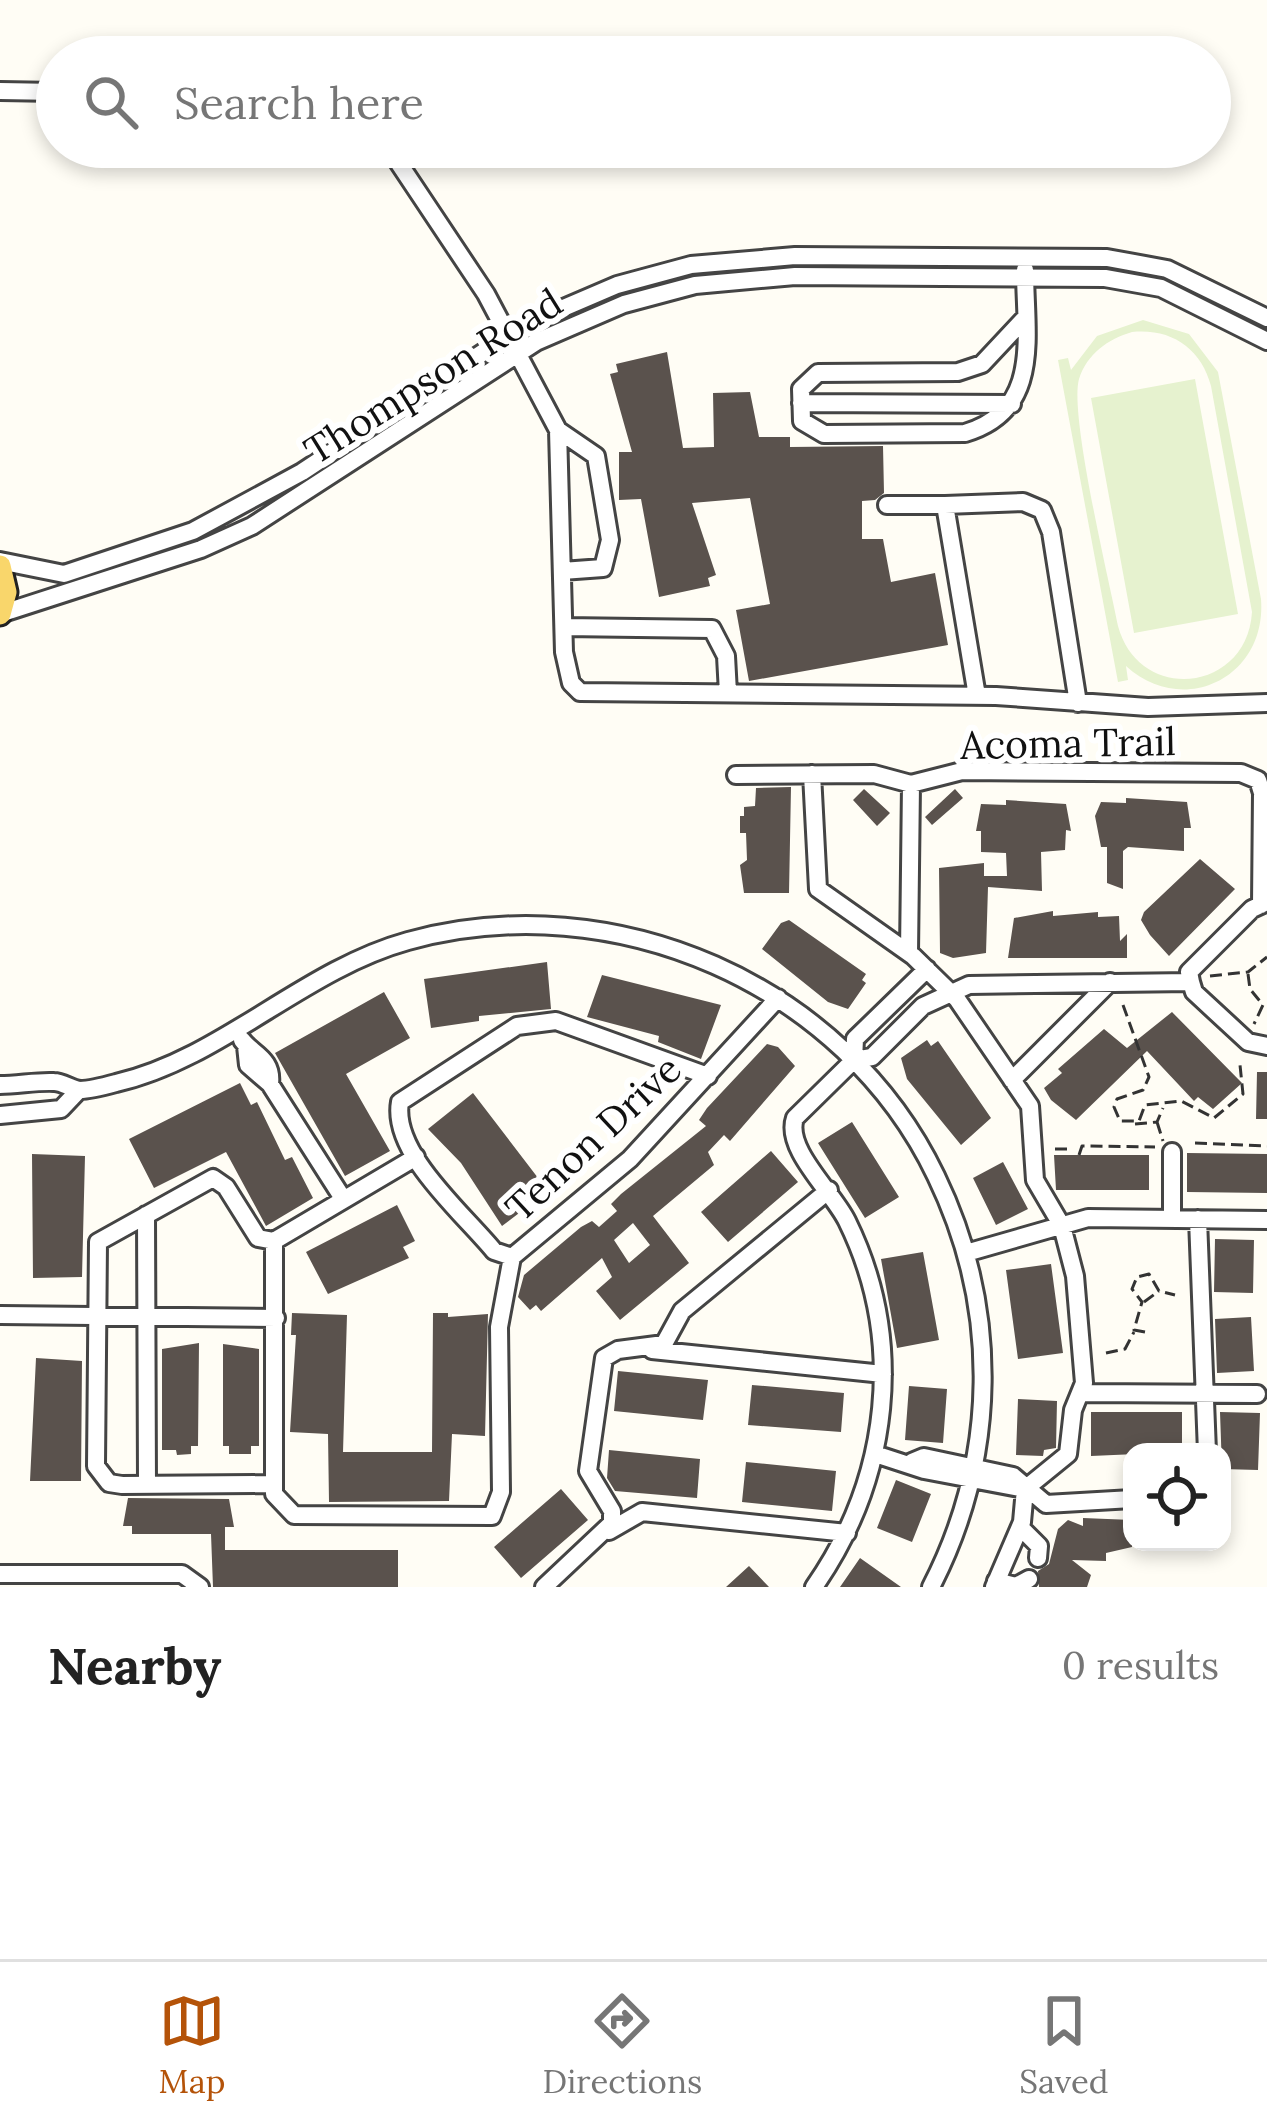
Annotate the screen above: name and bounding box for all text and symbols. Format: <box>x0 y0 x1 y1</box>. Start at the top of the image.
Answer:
search box <box>36 36 1231 168</box>
icon: search <box>78 69 144 135</box>
text: Search here <box>174 74 424 131</box>
street label: Thompson Road <box>295 277 571 475</box>
street label: Acoma Trail <box>959 716 1176 770</box>
street label: Tenon Drive <box>495 1044 691 1232</box>
map controls <box>1123 1443 1231 1551</box>
button: locate <box>1123 1443 1231 1551</box>
text: Nearby <box>48 1633 221 1698</box>
text: 0 results <box>1062 1640 1219 1690</box>
tab: Map <box>158 1988 226 2102</box>
tab: Directions <box>543 1988 702 2102</box>
tab: Saved <box>1019 1988 1108 2102</box>

